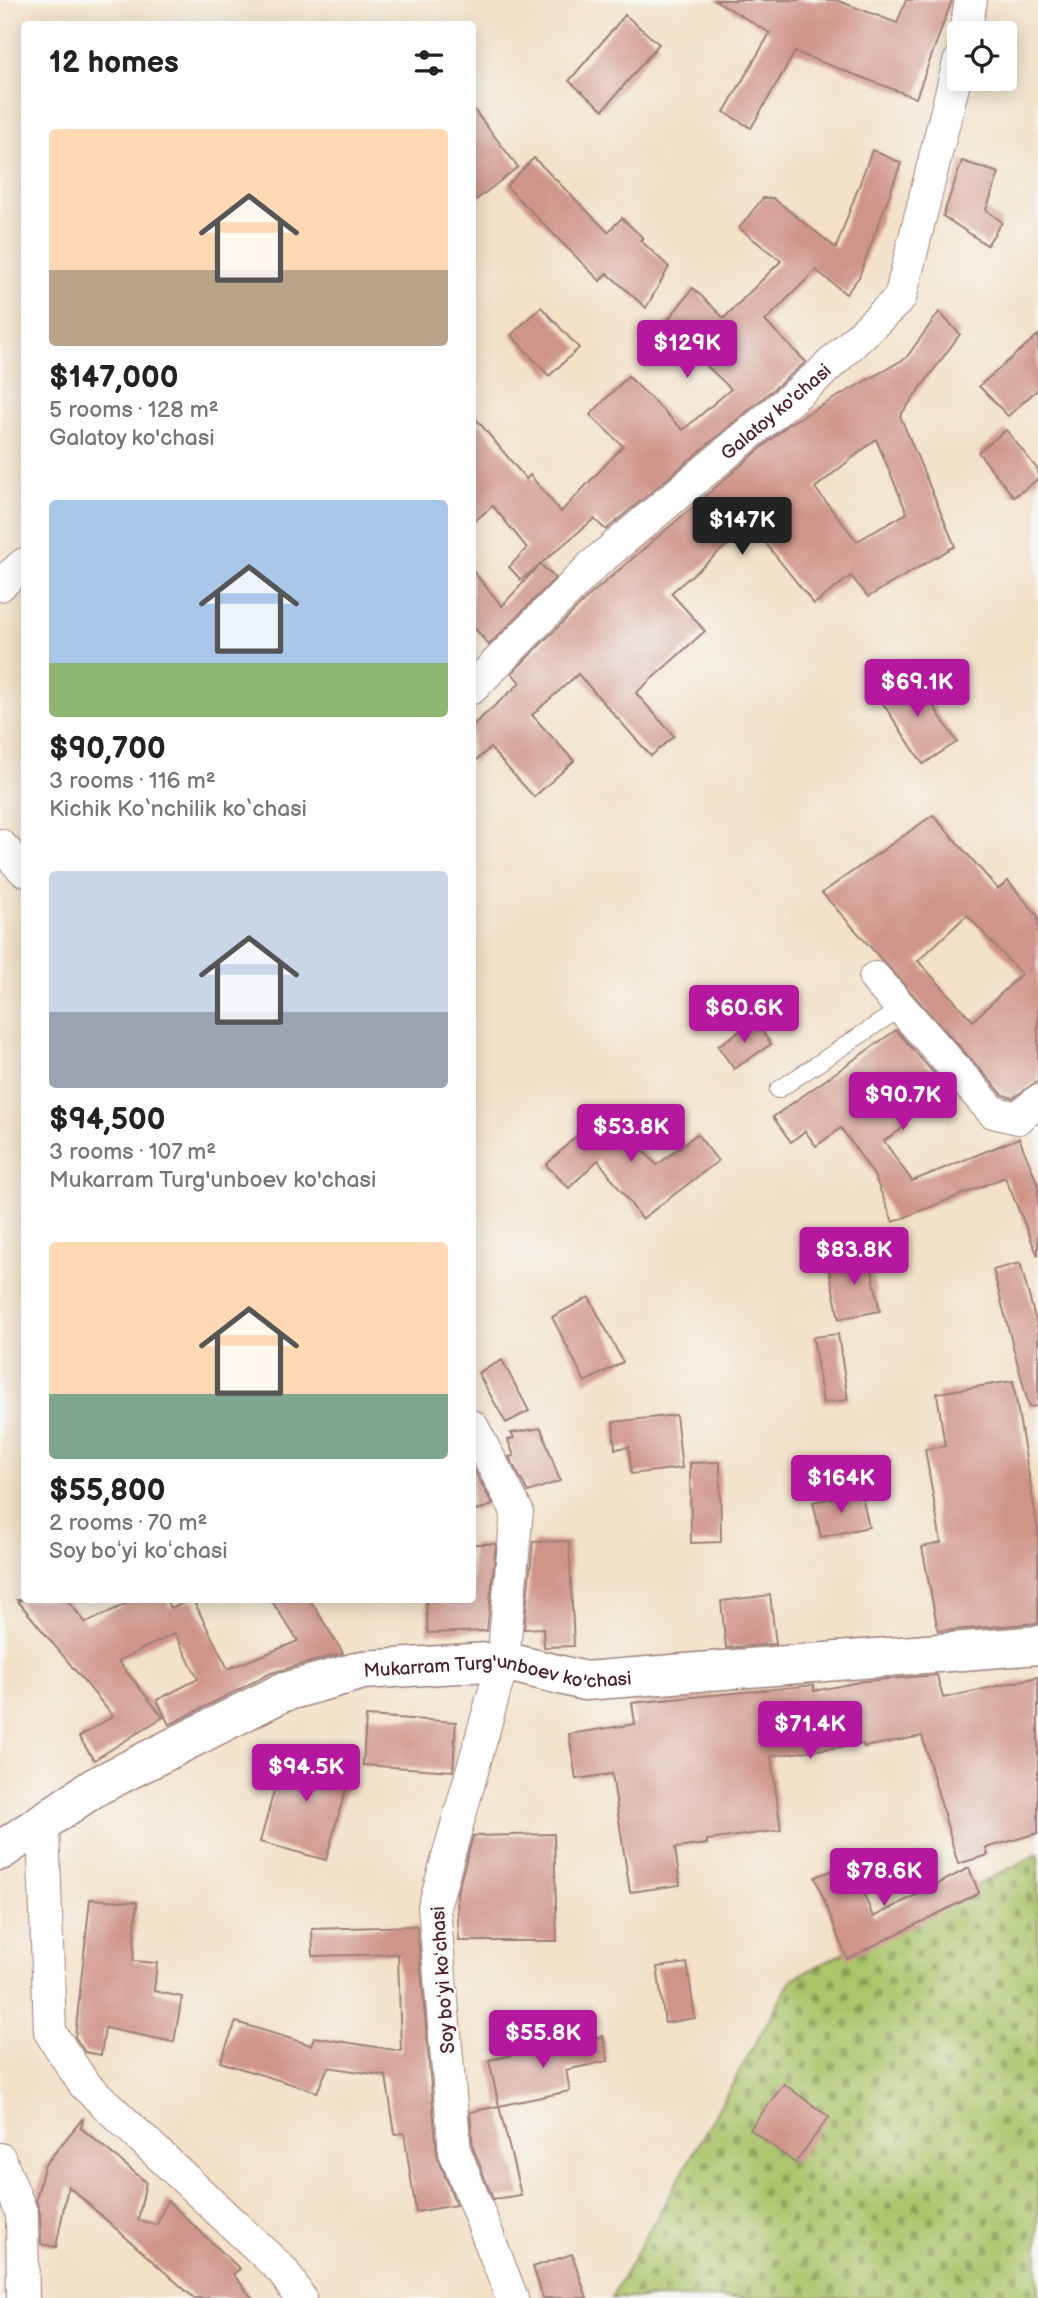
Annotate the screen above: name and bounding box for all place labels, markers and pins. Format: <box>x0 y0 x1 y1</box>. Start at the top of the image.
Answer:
pin: $129K <box>638 320 736 380</box>
pin: $147K <box>693 498 791 557</box>
pin: $69.1K <box>860 660 974 719</box>
pin: $60.6K <box>687 986 801 1045</box>
pin: $90.7K <box>846 1072 960 1132</box>
pin: $53.8K <box>574 1104 688 1164</box>
pin: $83.8K <box>797 1228 911 1287</box>
pin: $164K <box>792 1456 890 1515</box>
pin: $71.4K <box>753 1702 867 1761</box>
pin: $94.5K <box>249 1744 363 1804</box>
pin: $78.6K <box>827 1848 941 1908</box>
pin: $55.8K <box>486 2010 600 2070</box>

